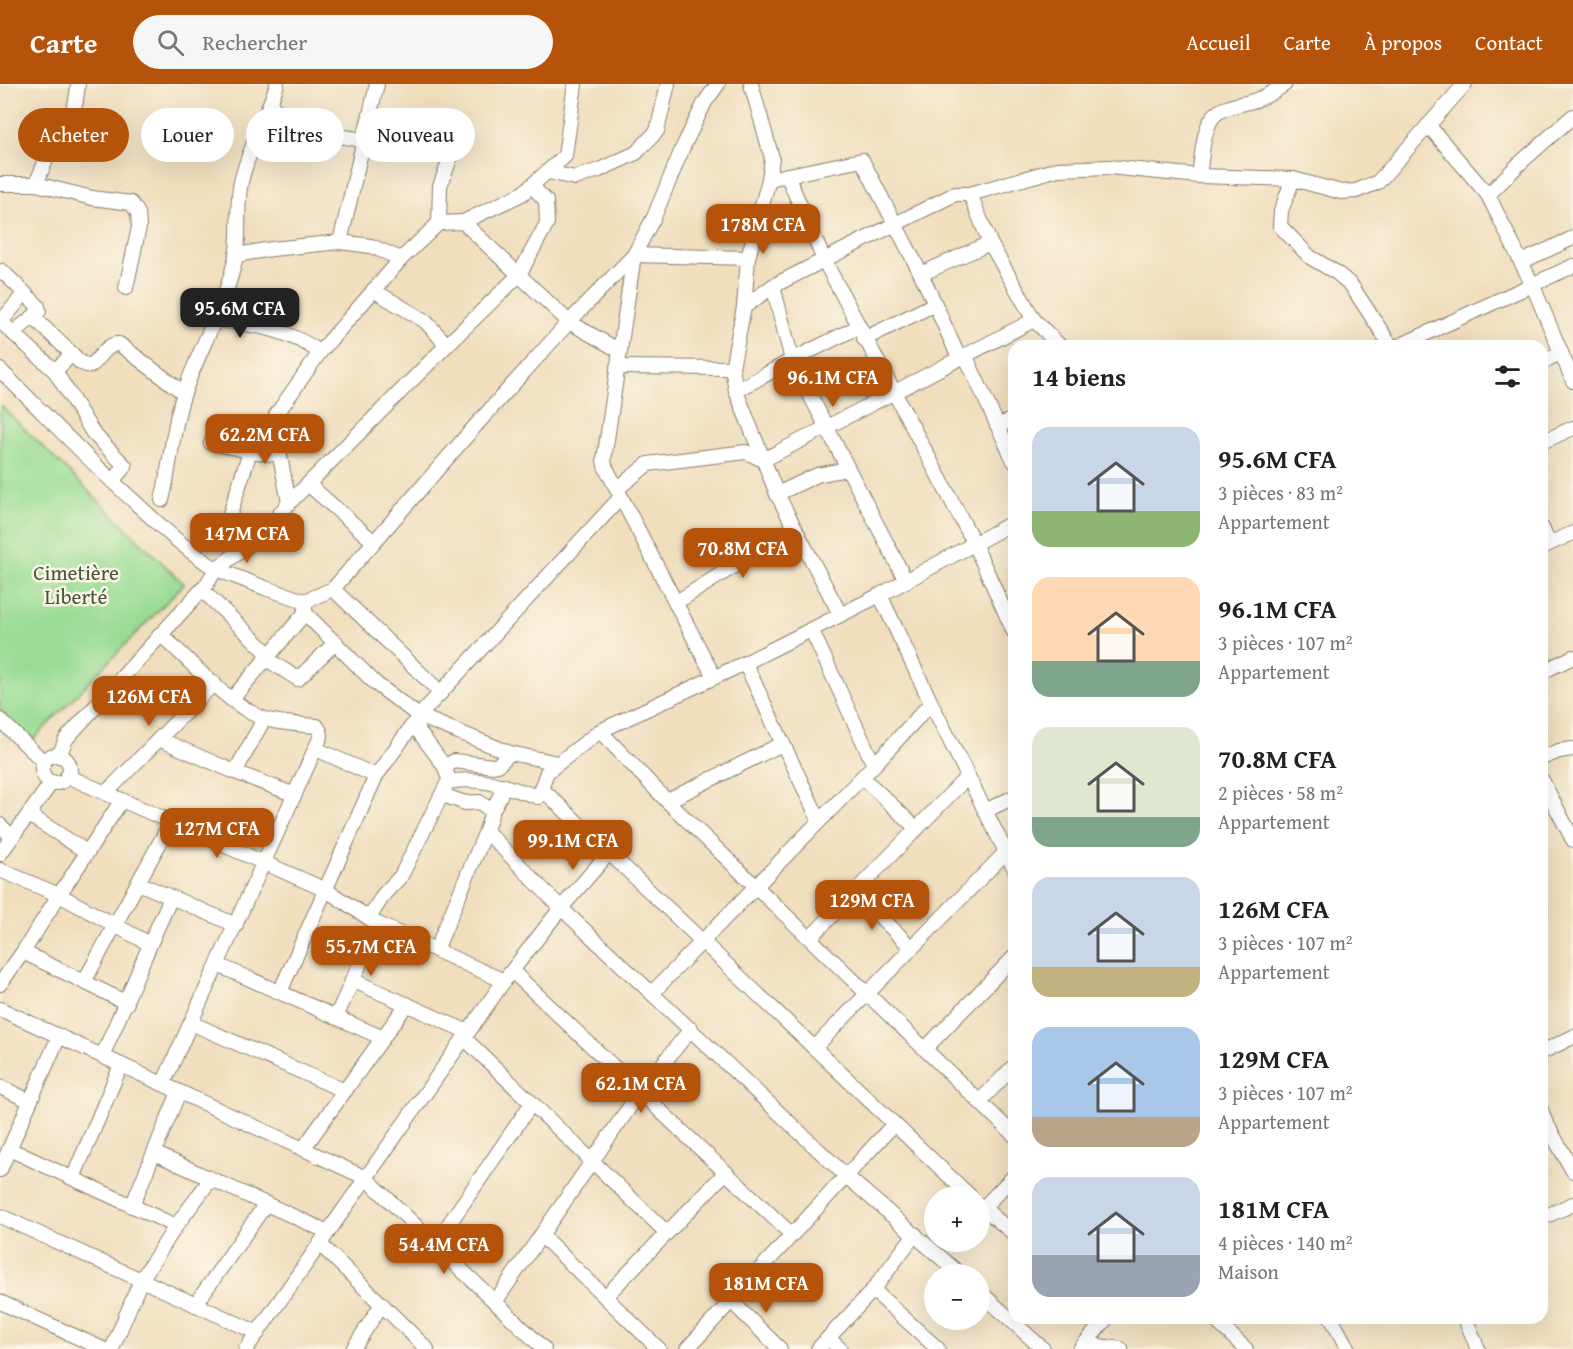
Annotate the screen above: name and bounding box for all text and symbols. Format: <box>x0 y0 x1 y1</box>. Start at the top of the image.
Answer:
search box <box>133 15 553 69</box>
text: Carte <box>30 22 97 63</box>
icon: search <box>154 26 187 59</box>
text: Rechercher <box>202 26 307 58</box>
text: Accueil <box>1186 27 1251 58</box>
text: Carte <box>1284 27 1331 58</box>
text: À propos <box>1364 27 1442 58</box>
text: Contact <box>1475 27 1543 58</box>
chip: Acheter <box>18 108 129 162</box>
chip: Louer <box>141 108 234 162</box>
chip: Filtres <box>246 108 344 162</box>
chip: Nouveau <box>356 108 475 162</box>
pin: 178M CFA <box>701 204 825 255</box>
text: 178M CFA <box>720 209 806 238</box>
pin: 95.6M CFA <box>171 288 309 339</box>
text: 95.6M CFA <box>194 293 286 322</box>
pin: 96.1M CFA <box>764 357 902 408</box>
text: 14 biens <box>1032 357 1126 396</box>
icon: filters <box>1491 360 1524 393</box>
text: 96.1M CFA <box>787 362 879 391</box>
pin: 62.2M CFA <box>196 414 334 465</box>
text: 62.2M CFA <box>219 419 311 448</box>
text: 95.6M CFA <box>1218 439 1337 478</box>
icon: home <box>1080 451 1152 523</box>
text: 3 pièces · 83 m² <box>1218 478 1343 507</box>
text: Appartement <box>1218 507 1330 536</box>
pin: 147M CFA <box>185 513 309 564</box>
text: 147M CFA <box>204 518 290 547</box>
pin: 70.8M CFA <box>674 528 812 579</box>
text: 70.8M CFA <box>697 533 789 562</box>
park label: Cimetière Liberté <box>33 557 119 612</box>
text: 96.1M CFA <box>1218 589 1337 628</box>
icon: home <box>1080 601 1152 673</box>
text: 3 pièces · 107 m² <box>1218 628 1353 657</box>
text: Appartement <box>1218 657 1330 686</box>
pin: 126M CFA <box>87 676 211 727</box>
text: 126M CFA <box>106 681 192 710</box>
text: 70.8M CFA <box>1218 739 1337 778</box>
icon: home <box>1080 751 1152 823</box>
text: 2 pièces · 58 m² <box>1218 778 1343 807</box>
text: Appartement <box>1218 807 1330 836</box>
pin: 127M CFA <box>155 808 279 859</box>
text: 127M CFA <box>174 813 260 842</box>
pin: 99.1M CFA <box>504 820 642 871</box>
text: 99.1M CFA <box>527 825 619 854</box>
pin: 129M CFA <box>810 880 934 931</box>
text: 129M CFA <box>829 885 915 914</box>
text: 126M CFA <box>1218 889 1329 928</box>
icon: home <box>1080 901 1152 973</box>
pin: 55.7M CFA <box>302 926 440 977</box>
text: 3 pièces · 107 m² <box>1218 928 1353 957</box>
text: 55.7M CFA <box>325 931 417 960</box>
text: Appartement <box>1218 957 1330 986</box>
text: 129M CFA <box>1218 1039 1329 1078</box>
icon: home <box>1080 1051 1152 1123</box>
pin: 62.1M CFA <box>572 1063 710 1114</box>
text: 62.1M CFA <box>595 1068 687 1097</box>
text: 3 pièces · 107 m² <box>1218 1078 1353 1107</box>
text: Appartement <box>1218 1107 1330 1136</box>
map controls <box>924 1186 990 1330</box>
button: + <box>924 1186 990 1252</box>
text: 181M CFA <box>1218 1189 1329 1228</box>
icon: home <box>1080 1201 1152 1273</box>
pin: 54.4M CFA <box>375 1224 513 1275</box>
text: 4 pièces · 140 m² <box>1218 1228 1353 1257</box>
text: 54.4M CFA <box>398 1229 490 1258</box>
text: Maison <box>1218 1257 1279 1286</box>
pin: 181M CFA <box>704 1263 828 1314</box>
button: − <box>924 1264 990 1330</box>
text: 181M CFA <box>723 1268 809 1297</box>

